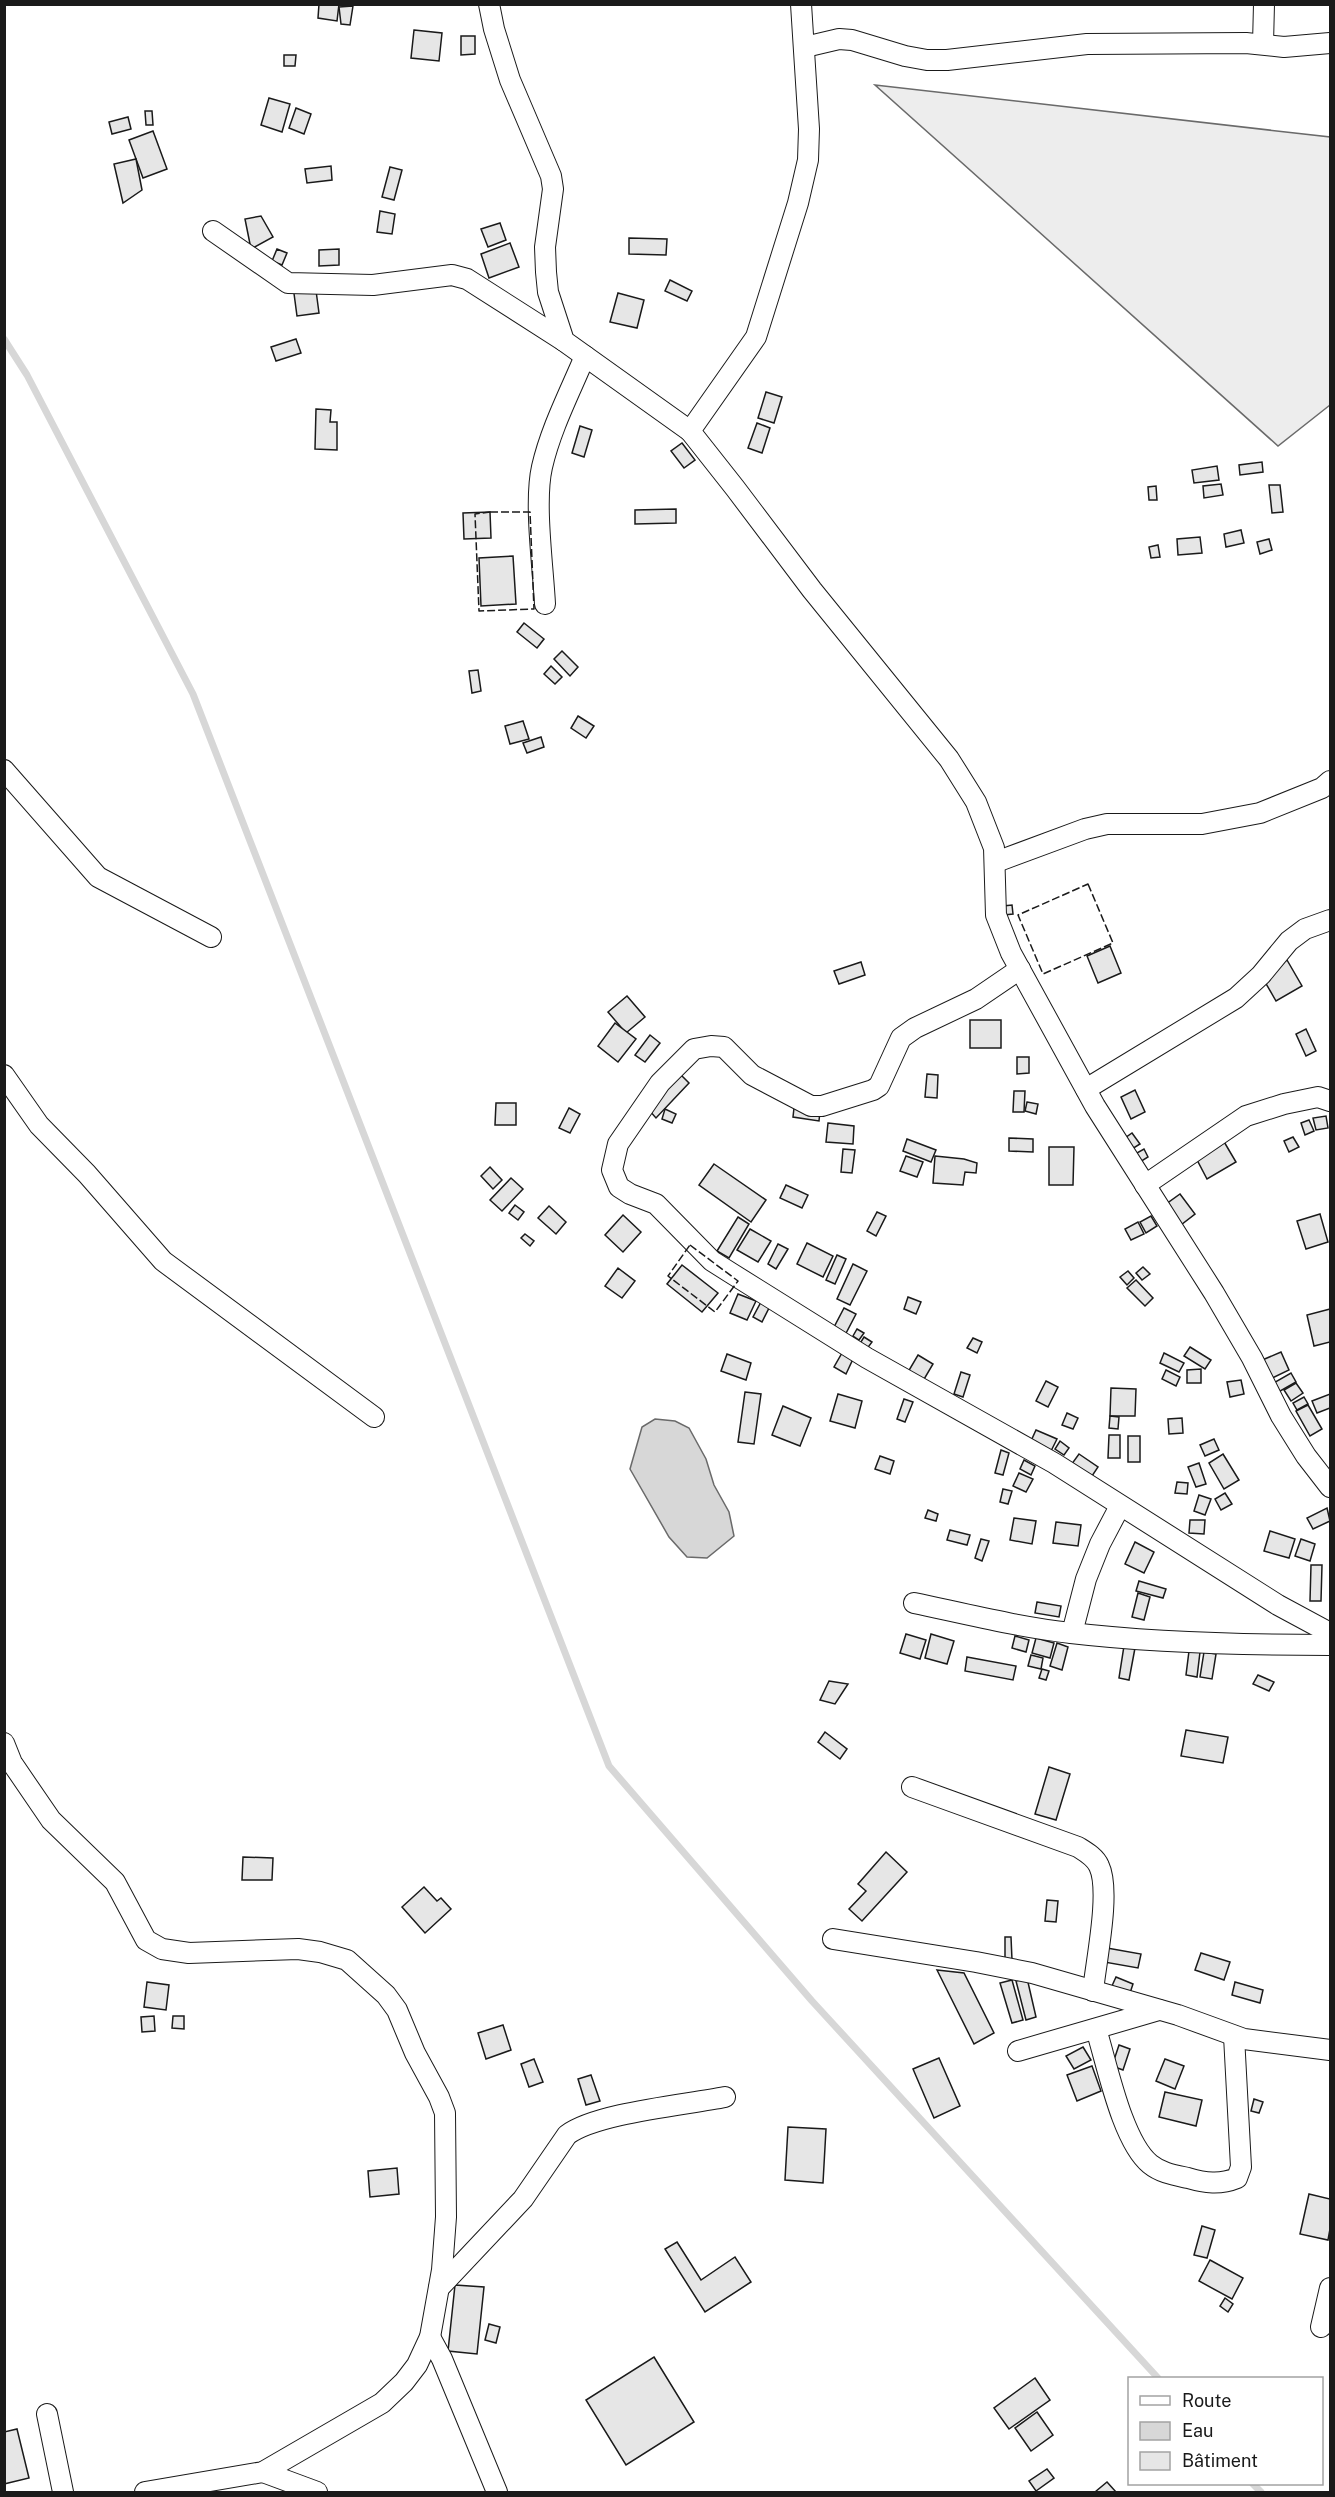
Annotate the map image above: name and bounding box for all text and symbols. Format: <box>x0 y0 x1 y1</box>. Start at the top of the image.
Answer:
legend <box>1128 2377 1323 2485</box>
text: Route <box>1182 2390 1231 2411</box>
text: Eau <box>1182 2420 1213 2441</box>
text: Bâtiment <box>1182 2450 1258 2471</box>

